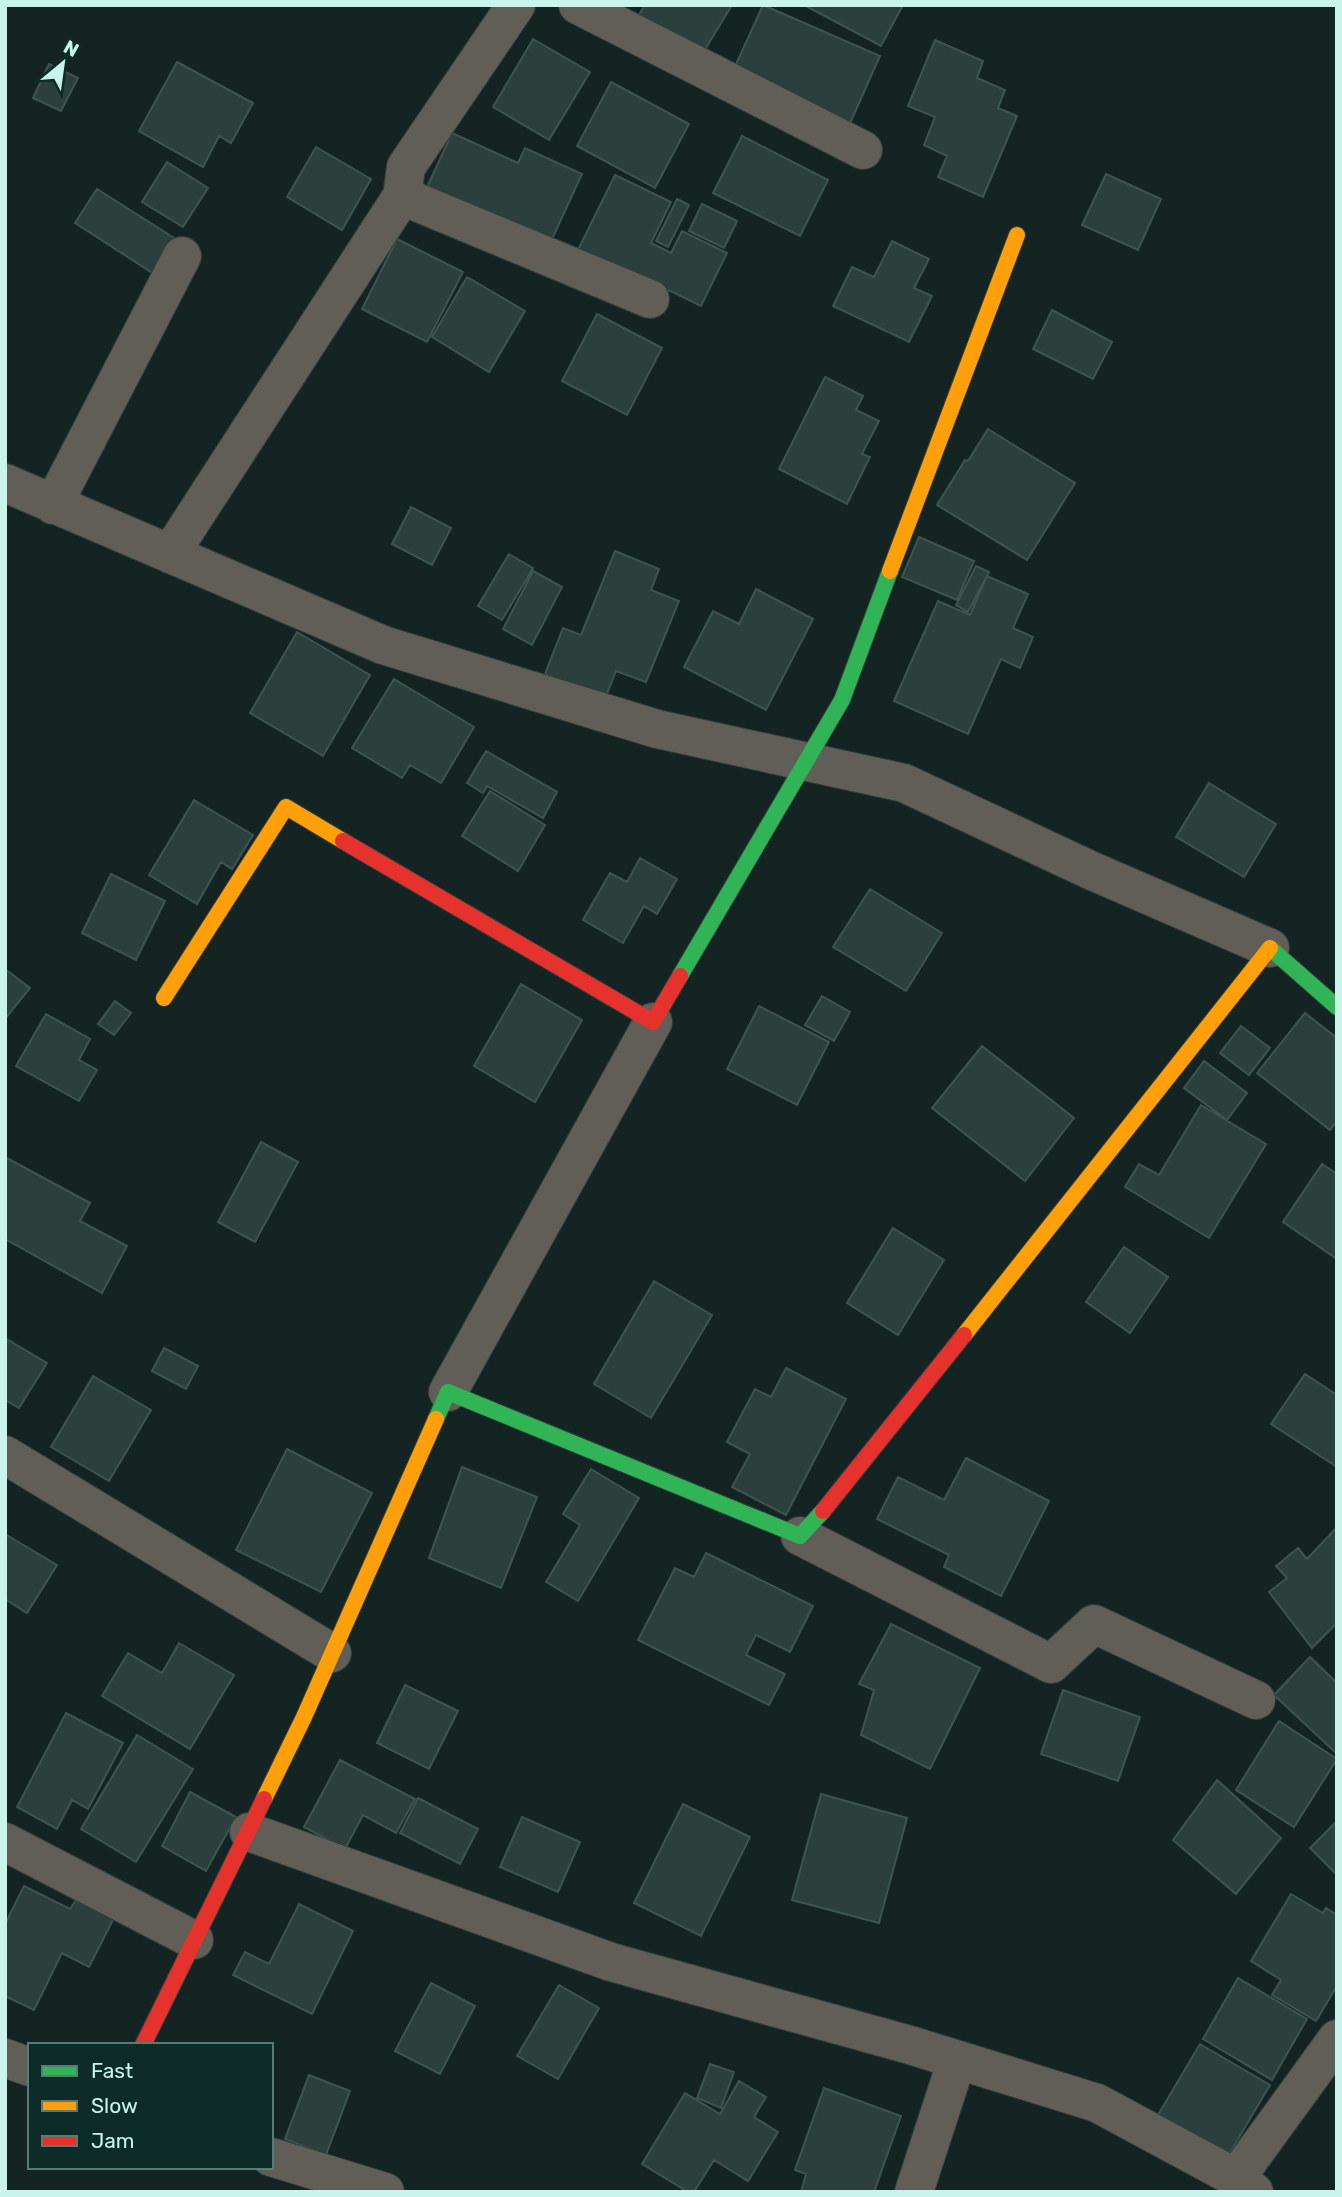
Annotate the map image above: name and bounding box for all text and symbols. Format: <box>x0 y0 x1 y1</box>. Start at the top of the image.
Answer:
north arrow <box>28 28 98 98</box>
text: N <box>59 35 83 62</box>
legend <box>28 2043 273 2169</box>
text: Fast <box>91 2058 133 2083</box>
text: Slow <box>91 2093 138 2118</box>
text: Jam <box>91 2128 135 2153</box>

